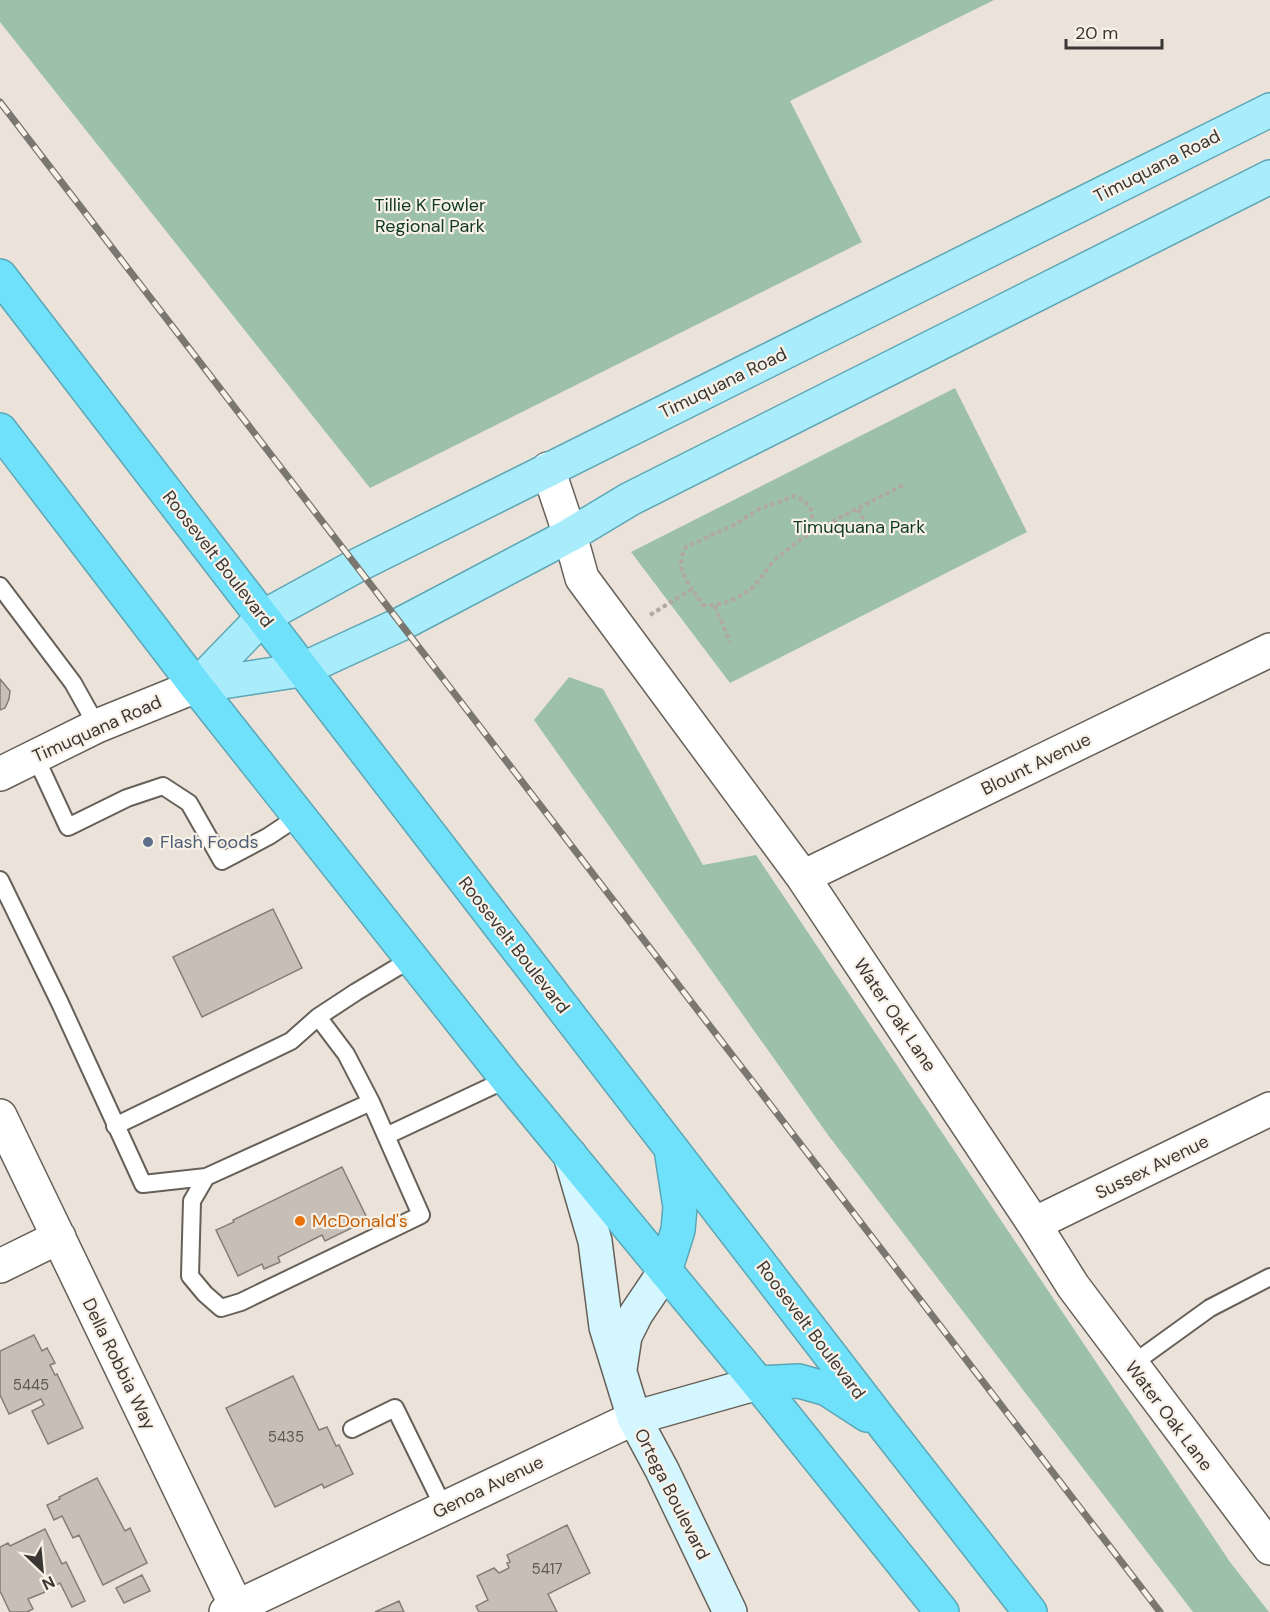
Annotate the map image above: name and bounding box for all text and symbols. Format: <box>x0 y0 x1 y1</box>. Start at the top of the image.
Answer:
scale bar <box>1066 12 1162 50</box>
text: 20 m <box>1075 21 1118 45</box>
street label: Timuquana Road <box>1090 124 1224 208</box>
park label: Tillie K Fowler Regional Park <box>374 193 486 238</box>
street label: Timuquana Road <box>655 342 791 424</box>
street label: Roosevelt Boulevard <box>157 486 279 632</box>
park label: Timuquana Park <box>793 515 925 539</box>
street label: Timuquana Road <box>29 690 165 768</box>
street label: Blount Avenue <box>977 727 1095 801</box>
place label: Flash Foods <box>160 830 259 854</box>
marker: Flash Foods <box>141 835 155 849</box>
street label: Roosevelt Boulevard <box>453 872 575 1018</box>
street label: Water Oak Lane <box>848 954 942 1076</box>
street label: Sussex Avenue <box>1091 1129 1213 1205</box>
place label: McDonald's <box>312 1209 408 1233</box>
marker: McDonald's <box>293 1214 307 1228</box>
street label: Roosevelt Boulevard <box>751 1256 871 1404</box>
street label: Della Robbia Way <box>77 1294 161 1434</box>
street label: Water Oak Lane <box>1120 1356 1218 1476</box>
house number: 5445 <box>13 1375 49 1395</box>
street label: Ortega Boulevard <box>629 1424 715 1564</box>
house number: 5435 <box>268 1427 304 1447</box>
street label: Genoa Avenue <box>429 1450 547 1524</box>
north arrow <box>12 1540 72 1600</box>
house number: 5417 <box>532 1559 562 1579</box>
text: N <box>39 1571 58 1595</box>

